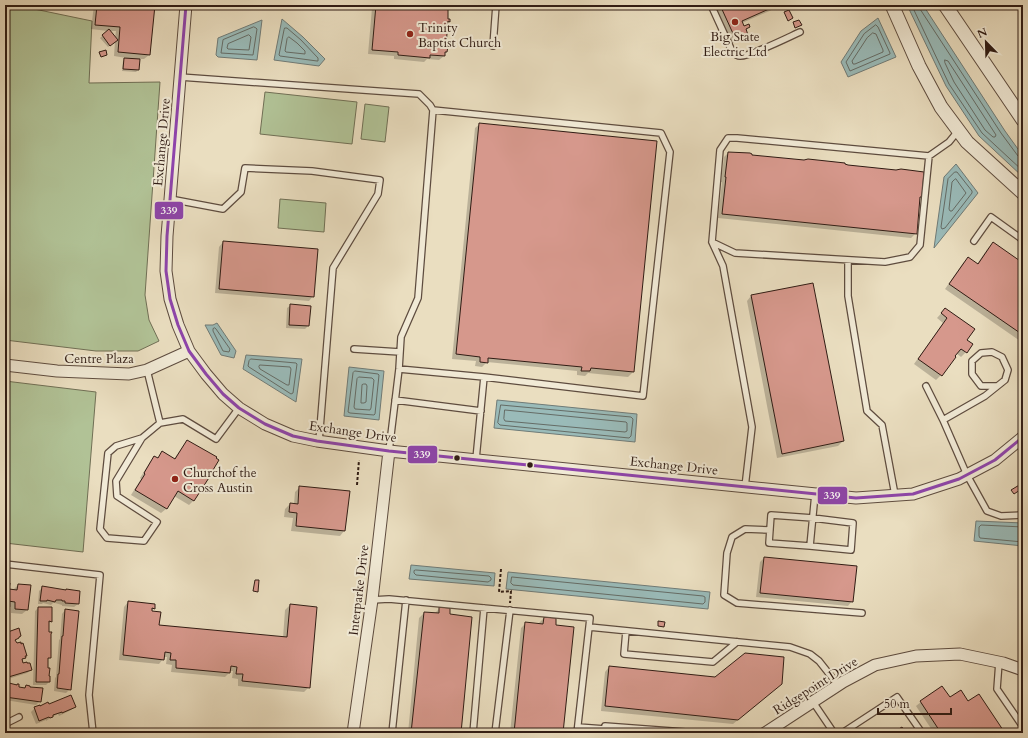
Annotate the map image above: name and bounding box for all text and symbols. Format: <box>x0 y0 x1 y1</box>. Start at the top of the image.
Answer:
marker: Big State Electric Ltd <box>730 17 740 27</box>
place label: Trinity Baptist Church <box>418 19 501 52</box>
north arrow <box>966 22 1006 62</box>
text: N <box>975 24 990 42</box>
place label: Big State Electric Ltd <box>703 28 767 61</box>
marker: Trinity Baptist Church <box>405 29 415 39</box>
street label: Exchange Drive <box>149 97 175 187</box>
line badge: 339 <box>154 201 184 220</box>
text: 339 <box>161 203 178 218</box>
street label: Centre Plaza <box>64 350 134 368</box>
street label: Exchange Drive <box>308 417 398 447</box>
line badge: 339 <box>407 445 438 464</box>
text: 339 <box>414 447 431 462</box>
street label: Exchange Drive <box>629 452 719 480</box>
unlabelled marker <box>452 453 462 463</box>
unlabelled marker <box>525 460 535 470</box>
place label: Churchof the Cross Austin <box>183 464 257 497</box>
marker: Churchof the Cross Austin <box>170 474 180 484</box>
line badge: 339 <box>817 486 848 505</box>
text: 339 <box>824 488 841 503</box>
street label: Interparke Drive <box>344 543 374 637</box>
street label: Ridgepoint Drive <box>770 653 861 719</box>
scale bar <box>878 690 951 716</box>
text: 50 m <box>884 696 911 712</box>

